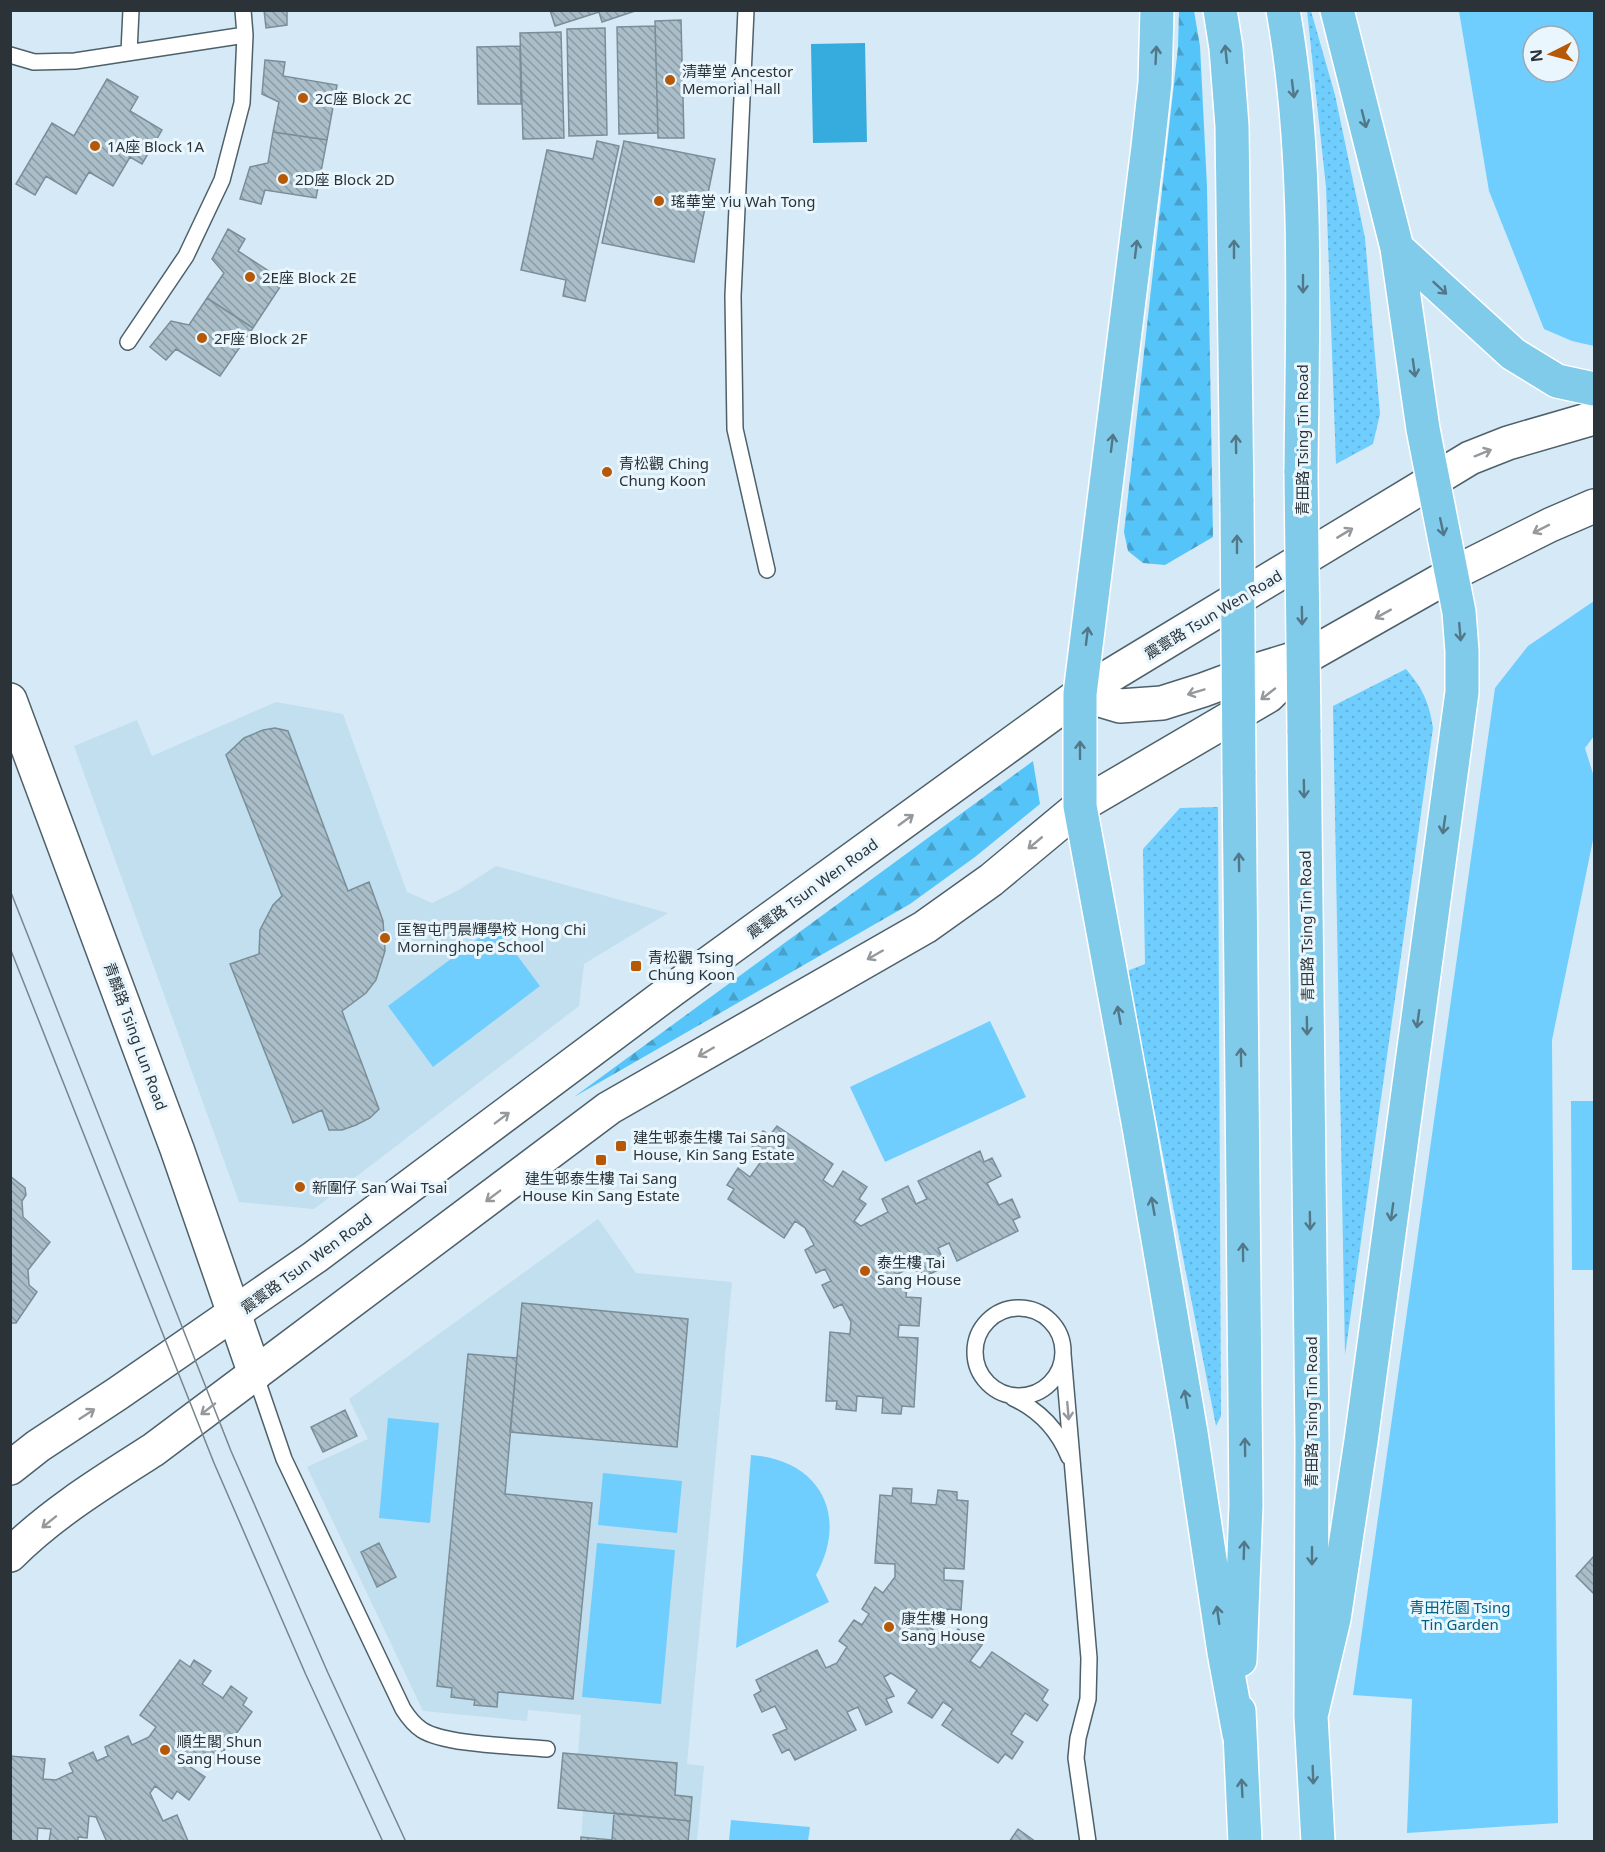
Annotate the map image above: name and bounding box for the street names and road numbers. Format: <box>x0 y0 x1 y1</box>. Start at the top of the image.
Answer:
street label: 青田路 Tsing Tin Road <box>1292 364 1312 516</box>
street label: 震寰路 Tsun Wen Road <box>1140 565 1286 663</box>
street label: 震寰路 Tsun Wen Road <box>742 834 882 942</box>
street label: 青田路 Tsing Tin Road <box>1295 850 1317 1002</box>
street label: 青麟路 Tsing Lun Road <box>100 959 172 1113</box>
street label: 震寰路 Tsun Wen Road <box>236 1209 376 1317</box>
street label: 青田路 Tsing Tin Road <box>1301 1336 1321 1488</box>

